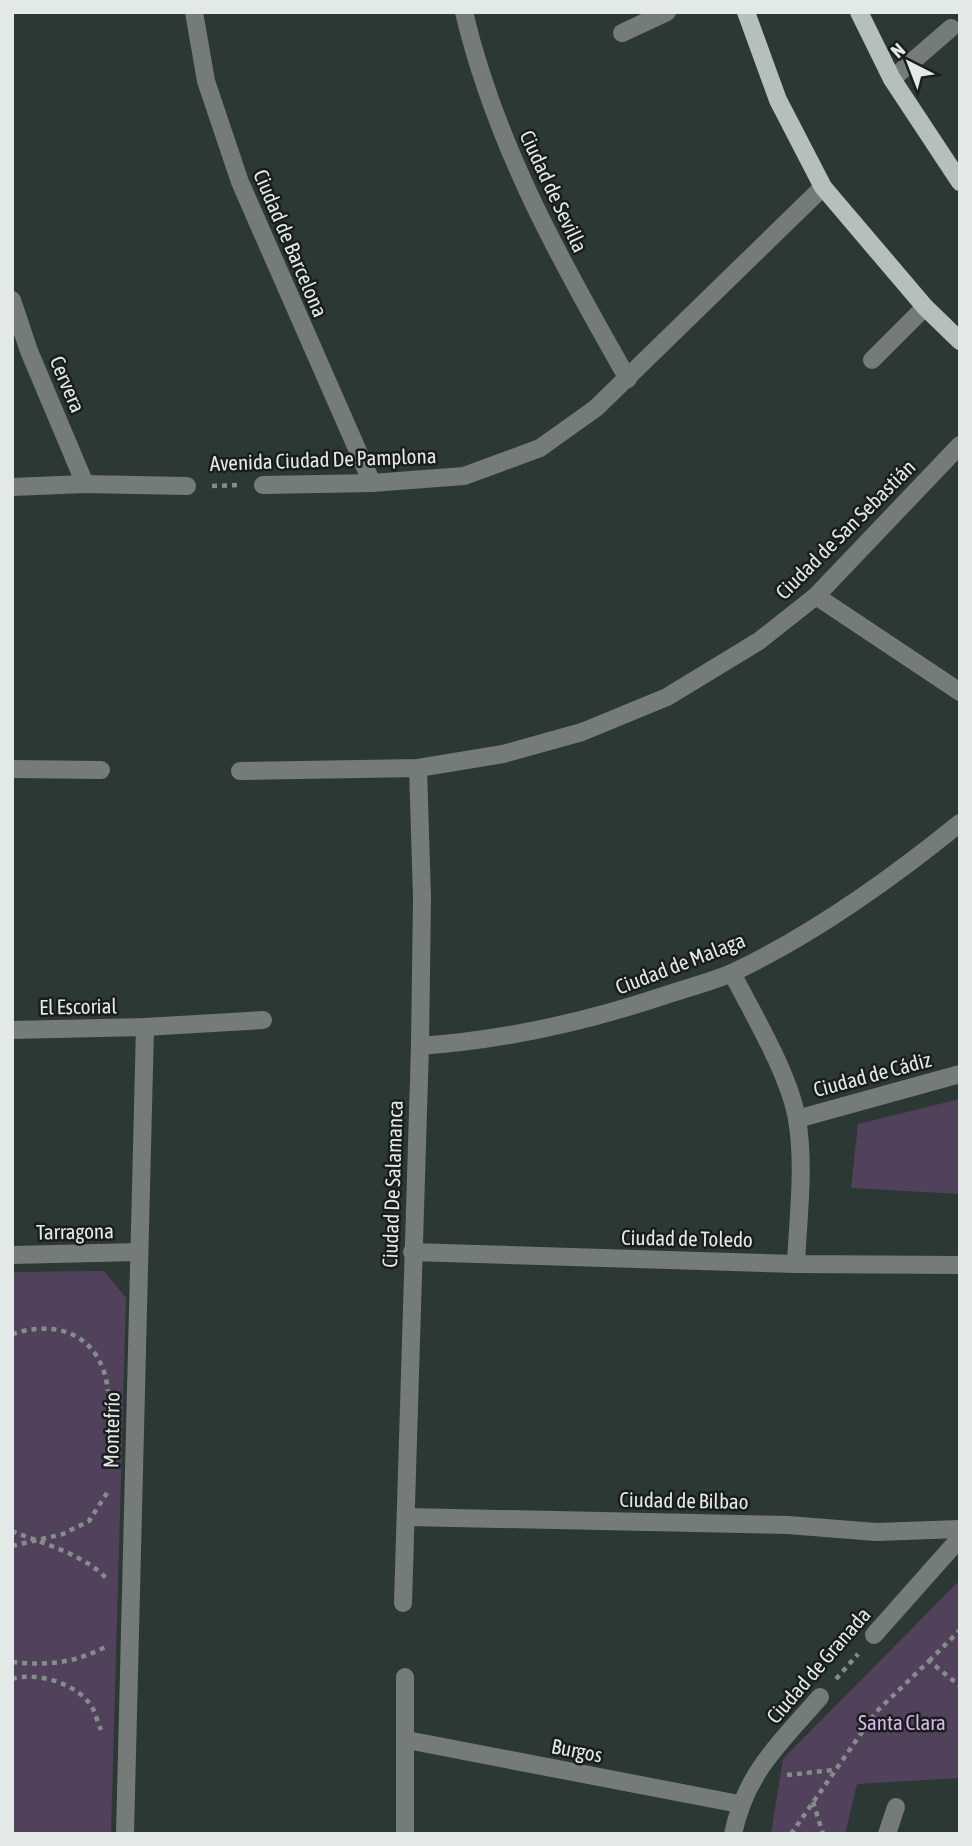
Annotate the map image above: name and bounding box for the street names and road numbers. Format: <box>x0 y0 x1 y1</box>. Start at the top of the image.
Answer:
street label: Ciudad de Sevilla <box>515 126 593 256</box>
street label: Ciudad de Barcelona <box>249 166 333 320</box>
street label: Cervera <box>45 352 91 416</box>
street label: Avenida Ciudad De Pamplona <box>209 443 437 475</box>
street label: Ciudad de San Sebastián <box>770 454 920 604</box>
street label: Ciudad de Malaga <box>612 927 748 999</box>
street label: El Escorial <box>39 993 118 1019</box>
street label: Ciudad de Cádiz <box>811 1047 934 1101</box>
street label: Ciudad De Salamanca <box>377 1100 407 1268</box>
street label: Tarragona <box>36 1218 114 1244</box>
street label: Ciudad de Toledo <box>621 1225 753 1251</box>
street label: Montefrío <box>98 1392 124 1468</box>
street label: Ciudad de Bilbao <box>619 1487 749 1513</box>
street label: Ciudad de Granada <box>761 1602 875 1728</box>
street label: Burgos <box>549 1733 605 1767</box>

